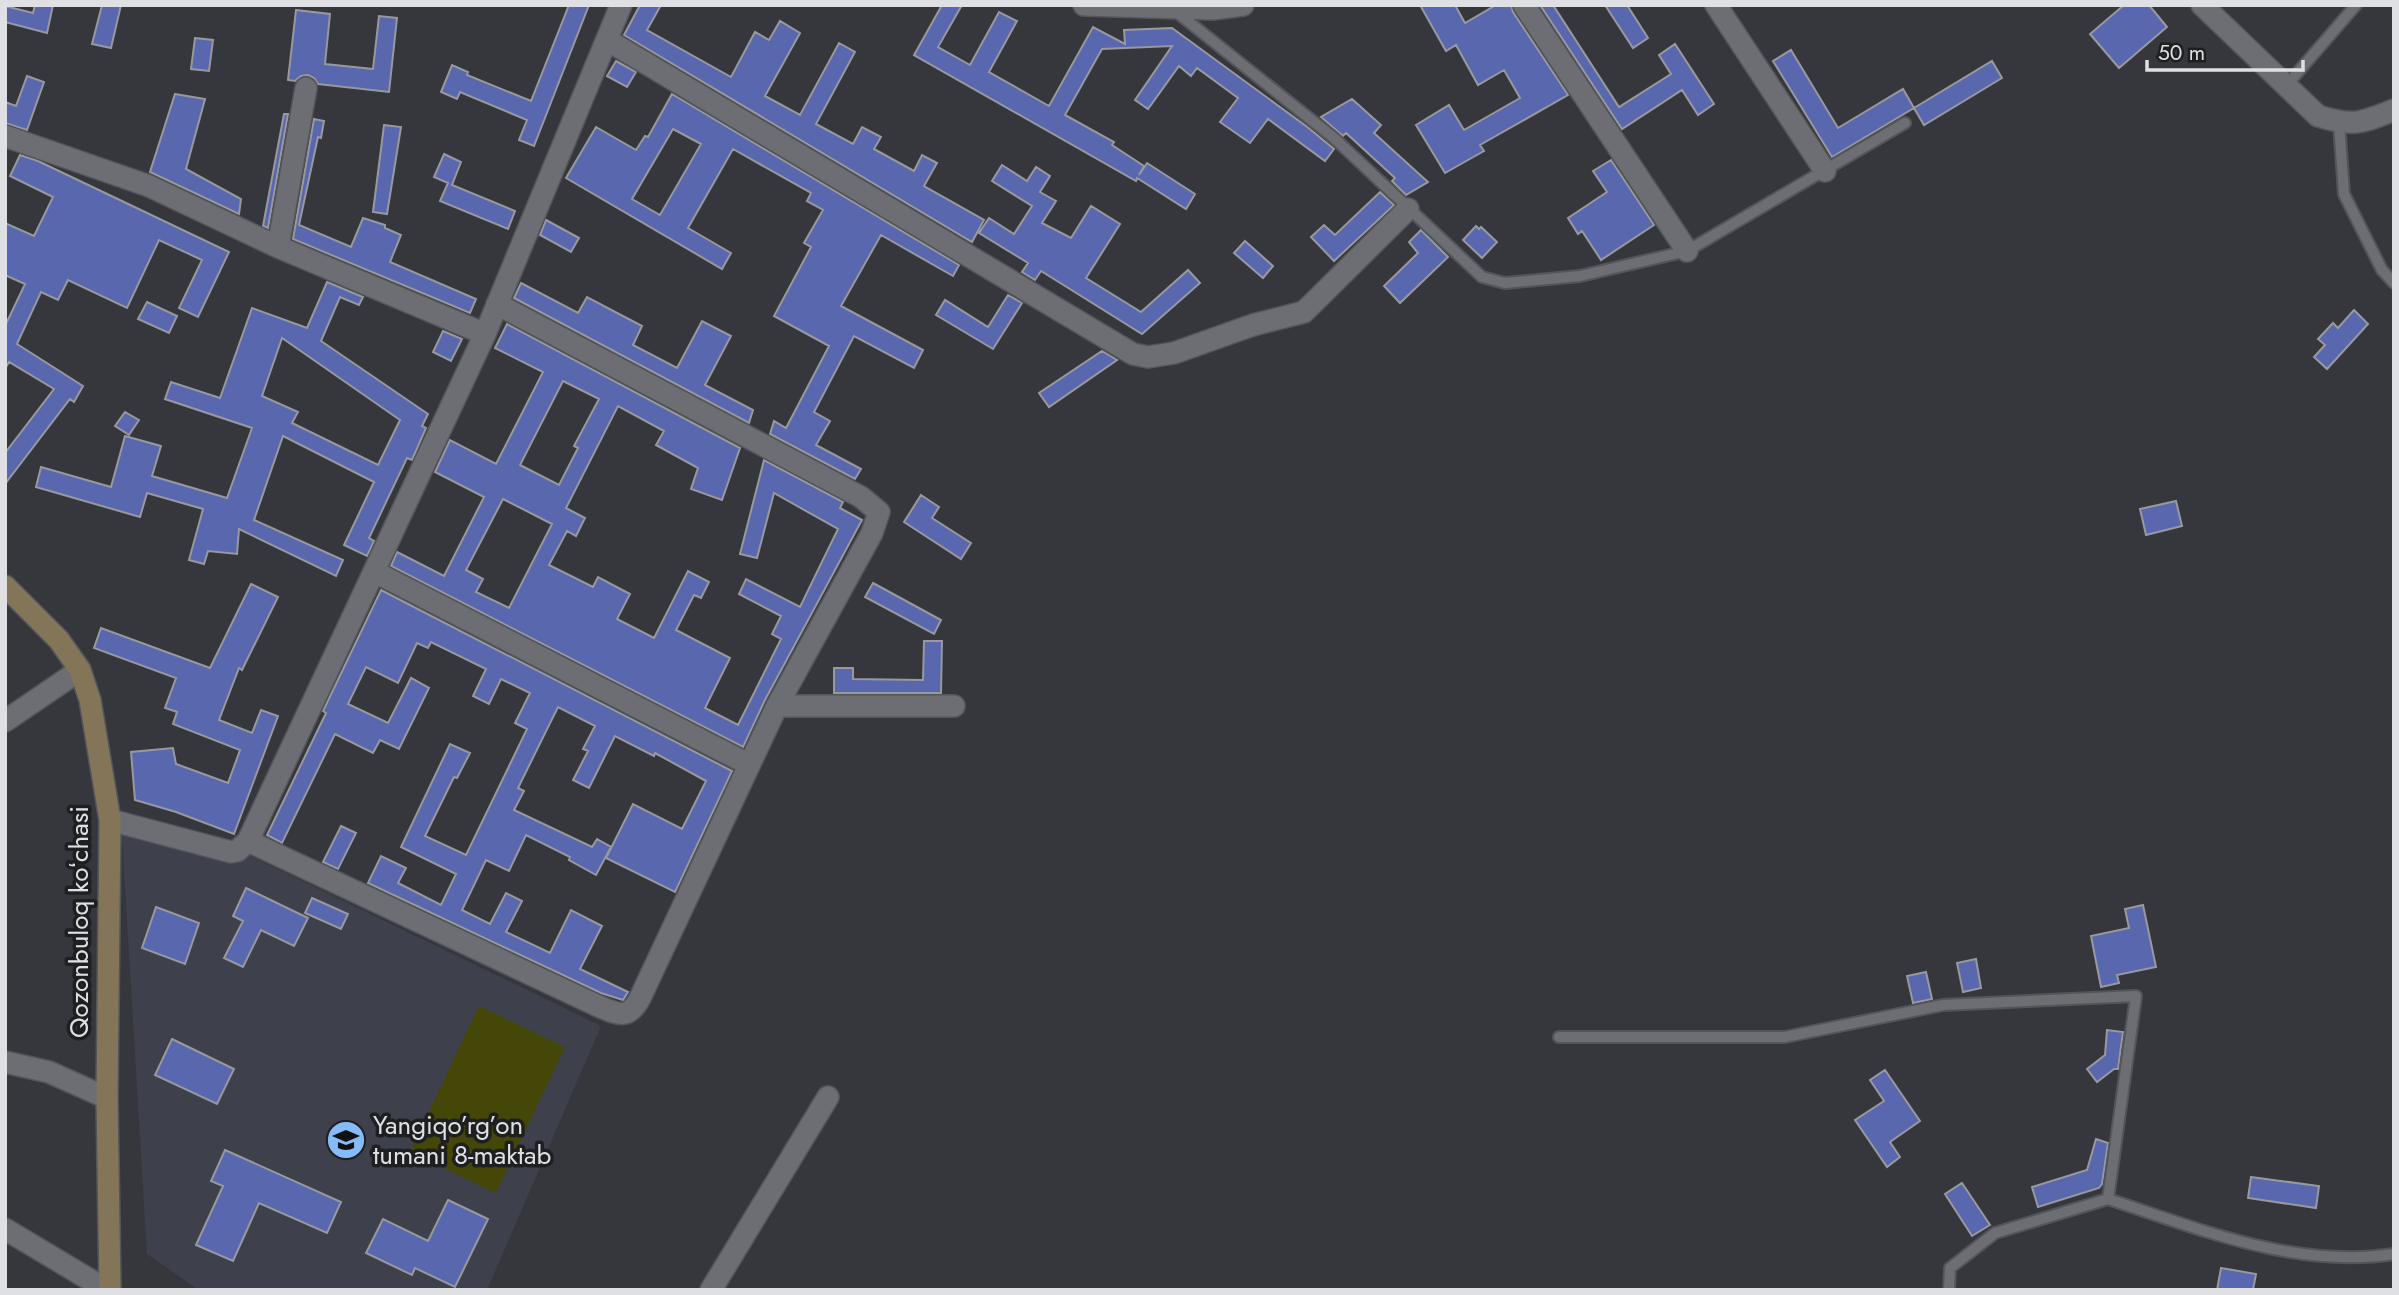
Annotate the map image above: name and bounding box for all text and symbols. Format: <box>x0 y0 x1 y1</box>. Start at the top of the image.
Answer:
scale bar <box>2147 28 2303 72</box>
text: 50 m <box>2158 38 2205 68</box>
street label: Qozonbuloq koʻchasi <box>60 806 98 1038</box>
place label: Yangiqo’rg’on tumani 8-maktab <box>373 1106 551 1174</box>
school or university icon: Yangiqo’rg’on tumani 8-maktab <box>325 1119 367 1161</box>

